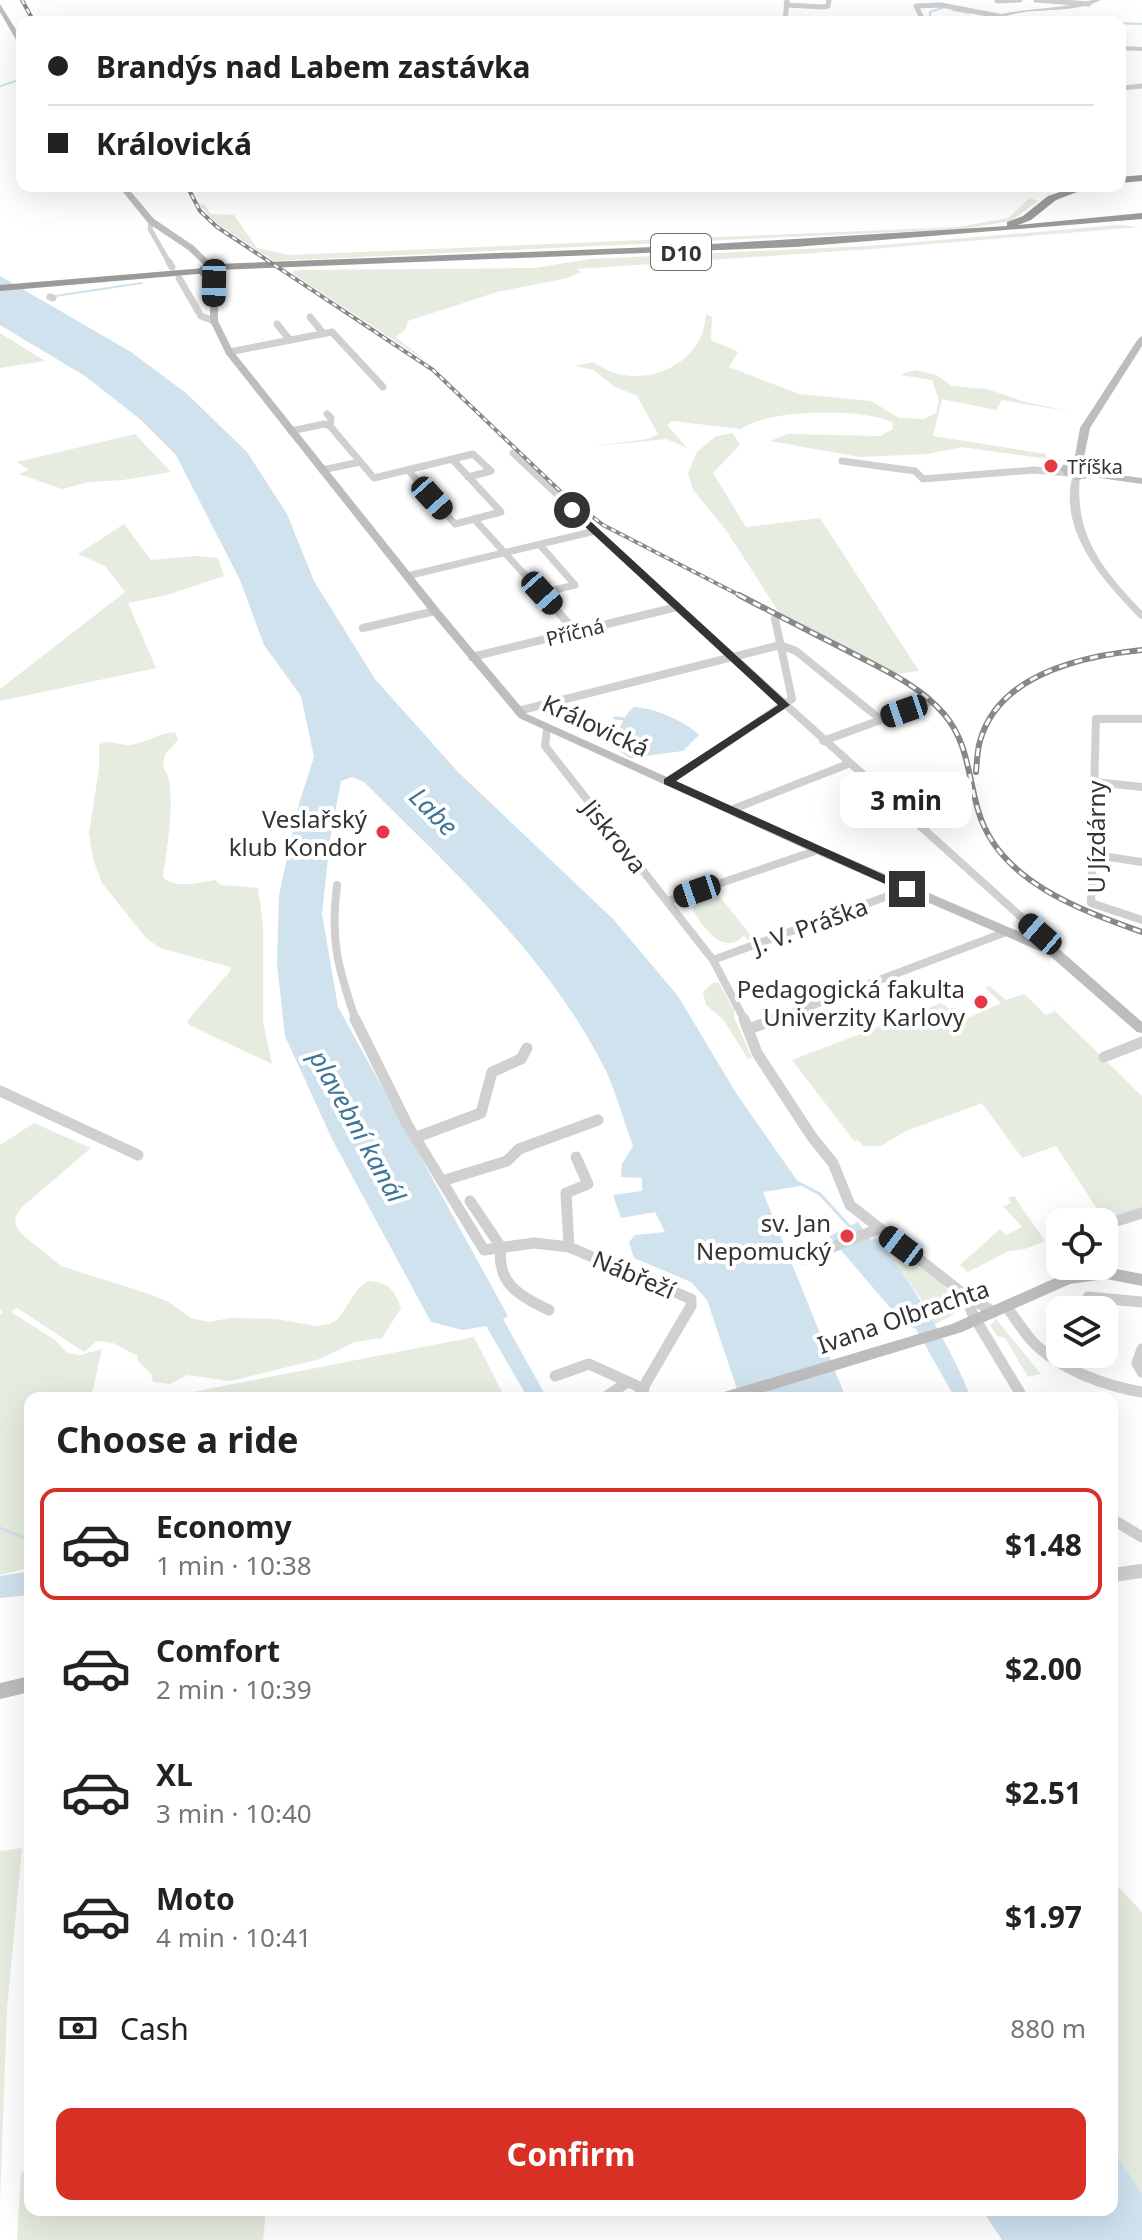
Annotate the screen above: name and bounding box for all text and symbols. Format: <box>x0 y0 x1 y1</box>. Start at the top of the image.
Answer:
text: Brandýs nad Labem zastávka <box>96 46 531 87</box>
text: Královická <box>96 123 252 164</box>
road number: D10 <box>651 234 711 270</box>
car <box>202 259 226 307</box>
place label: Tříška <box>1067 453 1123 480</box>
marker: Tříška <box>1042 457 1060 475</box>
car <box>407 472 457 524</box>
route start <box>554 492 590 528</box>
car <box>517 567 567 619</box>
street label: Příčná <box>543 612 607 652</box>
street label: Královická <box>537 686 655 764</box>
car <box>877 692 931 730</box>
callout: 3 min <box>841 773 973 829</box>
water label: Labe <box>402 779 466 843</box>
street label: U Jízdárny <box>1079 780 1112 894</box>
text: 3 min <box>870 782 942 818</box>
street label: Jiskrova <box>574 791 655 880</box>
place label: Veslařský klub Kondor <box>229 802 368 863</box>
marker: Veslařský klub Kondor <box>374 823 392 841</box>
route end <box>889 871 925 907</box>
car <box>670 872 724 910</box>
street label: J. V. Práška <box>746 889 872 962</box>
car <box>1014 909 1066 959</box>
place label: Pedagogická fakulta Univerzity Karlovy <box>737 972 966 1033</box>
marker: Pedagogická fakulta Univerzity Karlovy <box>972 993 990 1011</box>
water label: plavební kanál <box>301 1042 415 1210</box>
place label: sv. Jan Nepomucký <box>696 1206 832 1267</box>
map controls <box>1046 1208 1118 1368</box>
button: locate <box>1046 1208 1118 1280</box>
car <box>875 1222 927 1270</box>
marker: sv. Jan Nepomucký <box>838 1227 856 1245</box>
street label: Nábřeží <box>588 1242 681 1306</box>
street label: Ivana Olbrachta <box>813 1271 993 1361</box>
button: layers <box>1046 1296 1118 1368</box>
text: Choose a ride <box>56 1415 298 1464</box>
text: Economy <box>156 1506 292 1547</box>
icon: car <box>60 1508 132 1580</box>
text: $1.48 <box>1005 1524 1082 1565</box>
text: 1 min · 10:38 <box>156 1547 312 1583</box>
text: Comfort <box>156 1630 280 1671</box>
icon: car <box>60 1632 132 1704</box>
text: $2.00 <box>1005 1648 1082 1689</box>
text: 2 min · 10:39 <box>156 1671 312 1707</box>
text: XL <box>156 1754 193 1795</box>
icon: car <box>60 1756 132 1828</box>
text: $2.51 <box>1005 1772 1082 1813</box>
text: 3 min · 10:40 <box>156 1795 312 1831</box>
text: Moto <box>156 1878 235 1919</box>
icon: car <box>60 1880 132 1952</box>
text: $1.97 <box>1005 1896 1082 1937</box>
text: 4 min · 10:41 <box>156 1919 312 1955</box>
icon: cash <box>56 2006 100 2050</box>
text: Cash <box>120 2008 189 2049</box>
text: 880 m <box>1010 2010 1086 2046</box>
button: Confirm <box>56 2108 1086 2200</box>

